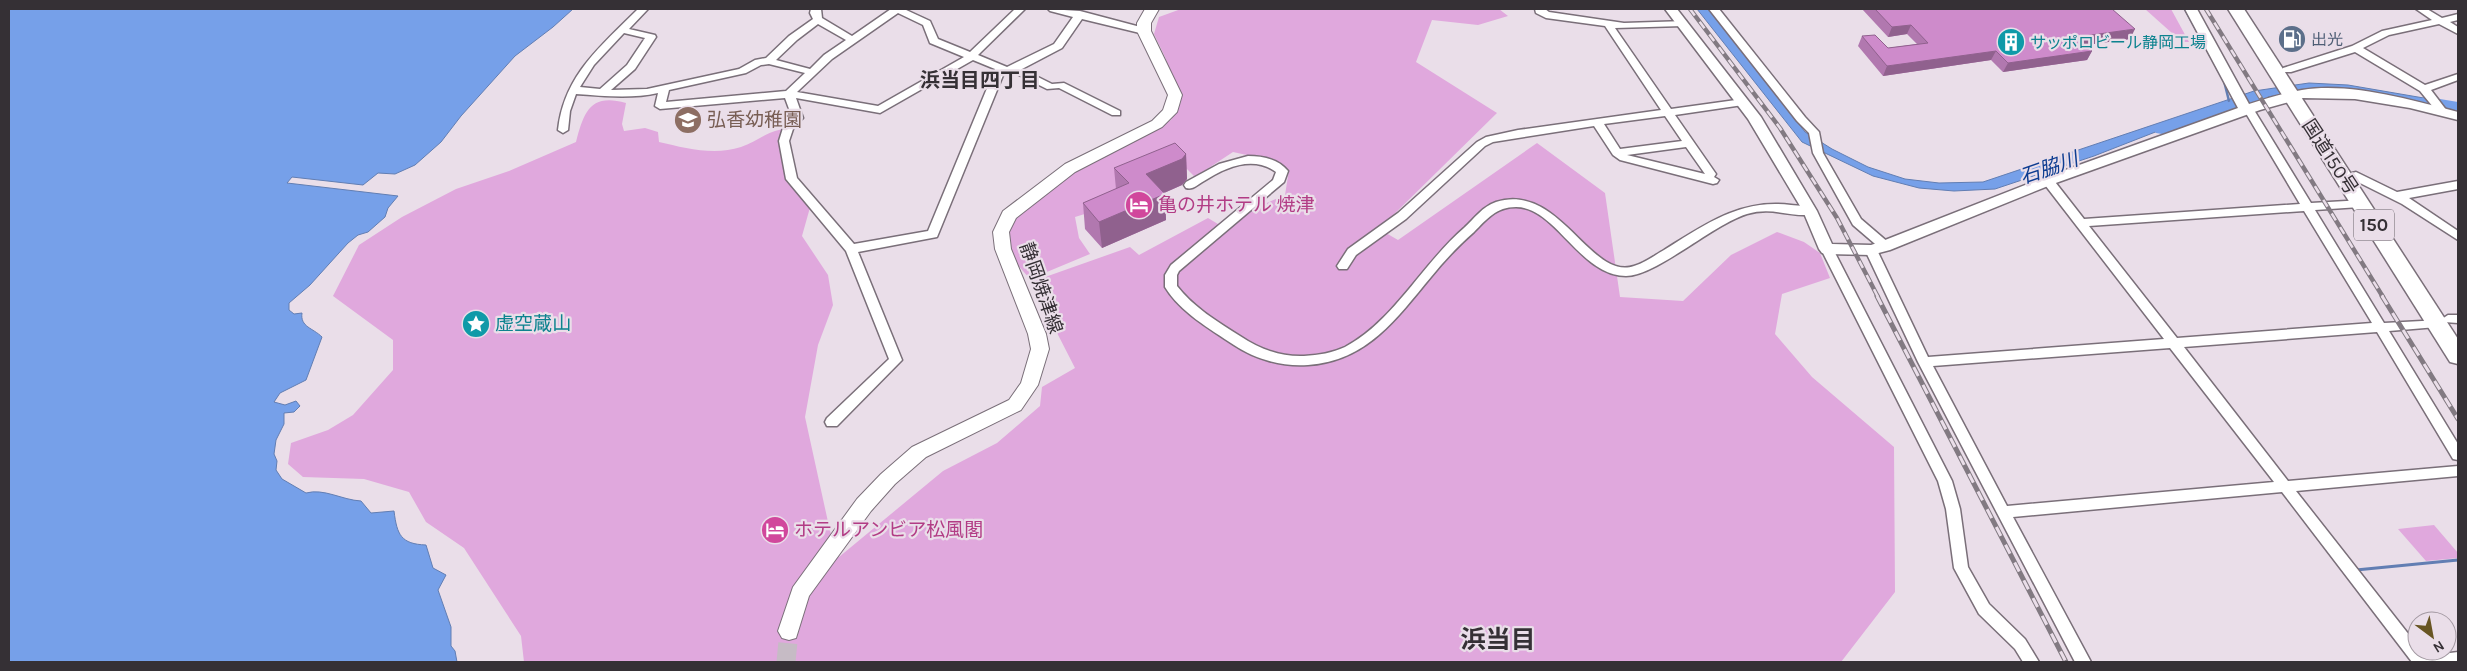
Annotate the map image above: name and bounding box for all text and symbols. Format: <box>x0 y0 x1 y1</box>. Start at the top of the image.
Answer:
fuel station icon: 出光 <box>2277 24 2307 54</box>
building icon: サッポロビール静岡工場 <box>1996 27 2026 57</box>
place label: 出光 <box>2311 30 2343 49</box>
place label: サッポロビール静岡工場 <box>2030 33 2206 52</box>
district label: 浜当目四丁目 <box>920 69 1040 92</box>
school or university icon: 弘香幼稚園 <box>673 105 703 135</box>
place label: 弘香幼稚園 <box>707 109 802 131</box>
street label: 国道150号 <box>2298 115 2362 199</box>
water label: 石脇川 <box>2017 147 2083 189</box>
hotel icon: 亀の井ホテル 焼津 <box>1124 190 1154 220</box>
place label: 亀の井ホテル 焼津 <box>1158 194 1315 216</box>
road number: 150 <box>2354 210 2394 240</box>
street label: 静岡焼津線 <box>1015 239 1067 337</box>
place icon: 虚空蔵山 <box>461 309 491 339</box>
place label: 虚空蔵山 <box>495 313 571 335</box>
hotel icon: ホテルアンビア松風閣 <box>760 515 790 545</box>
place label: ホテルアンビア松風閣 <box>794 519 983 541</box>
north arrow <box>2407 611 2457 661</box>
district label: 浜当目 <box>1460 625 1536 654</box>
text: N <box>2430 637 2447 656</box>

